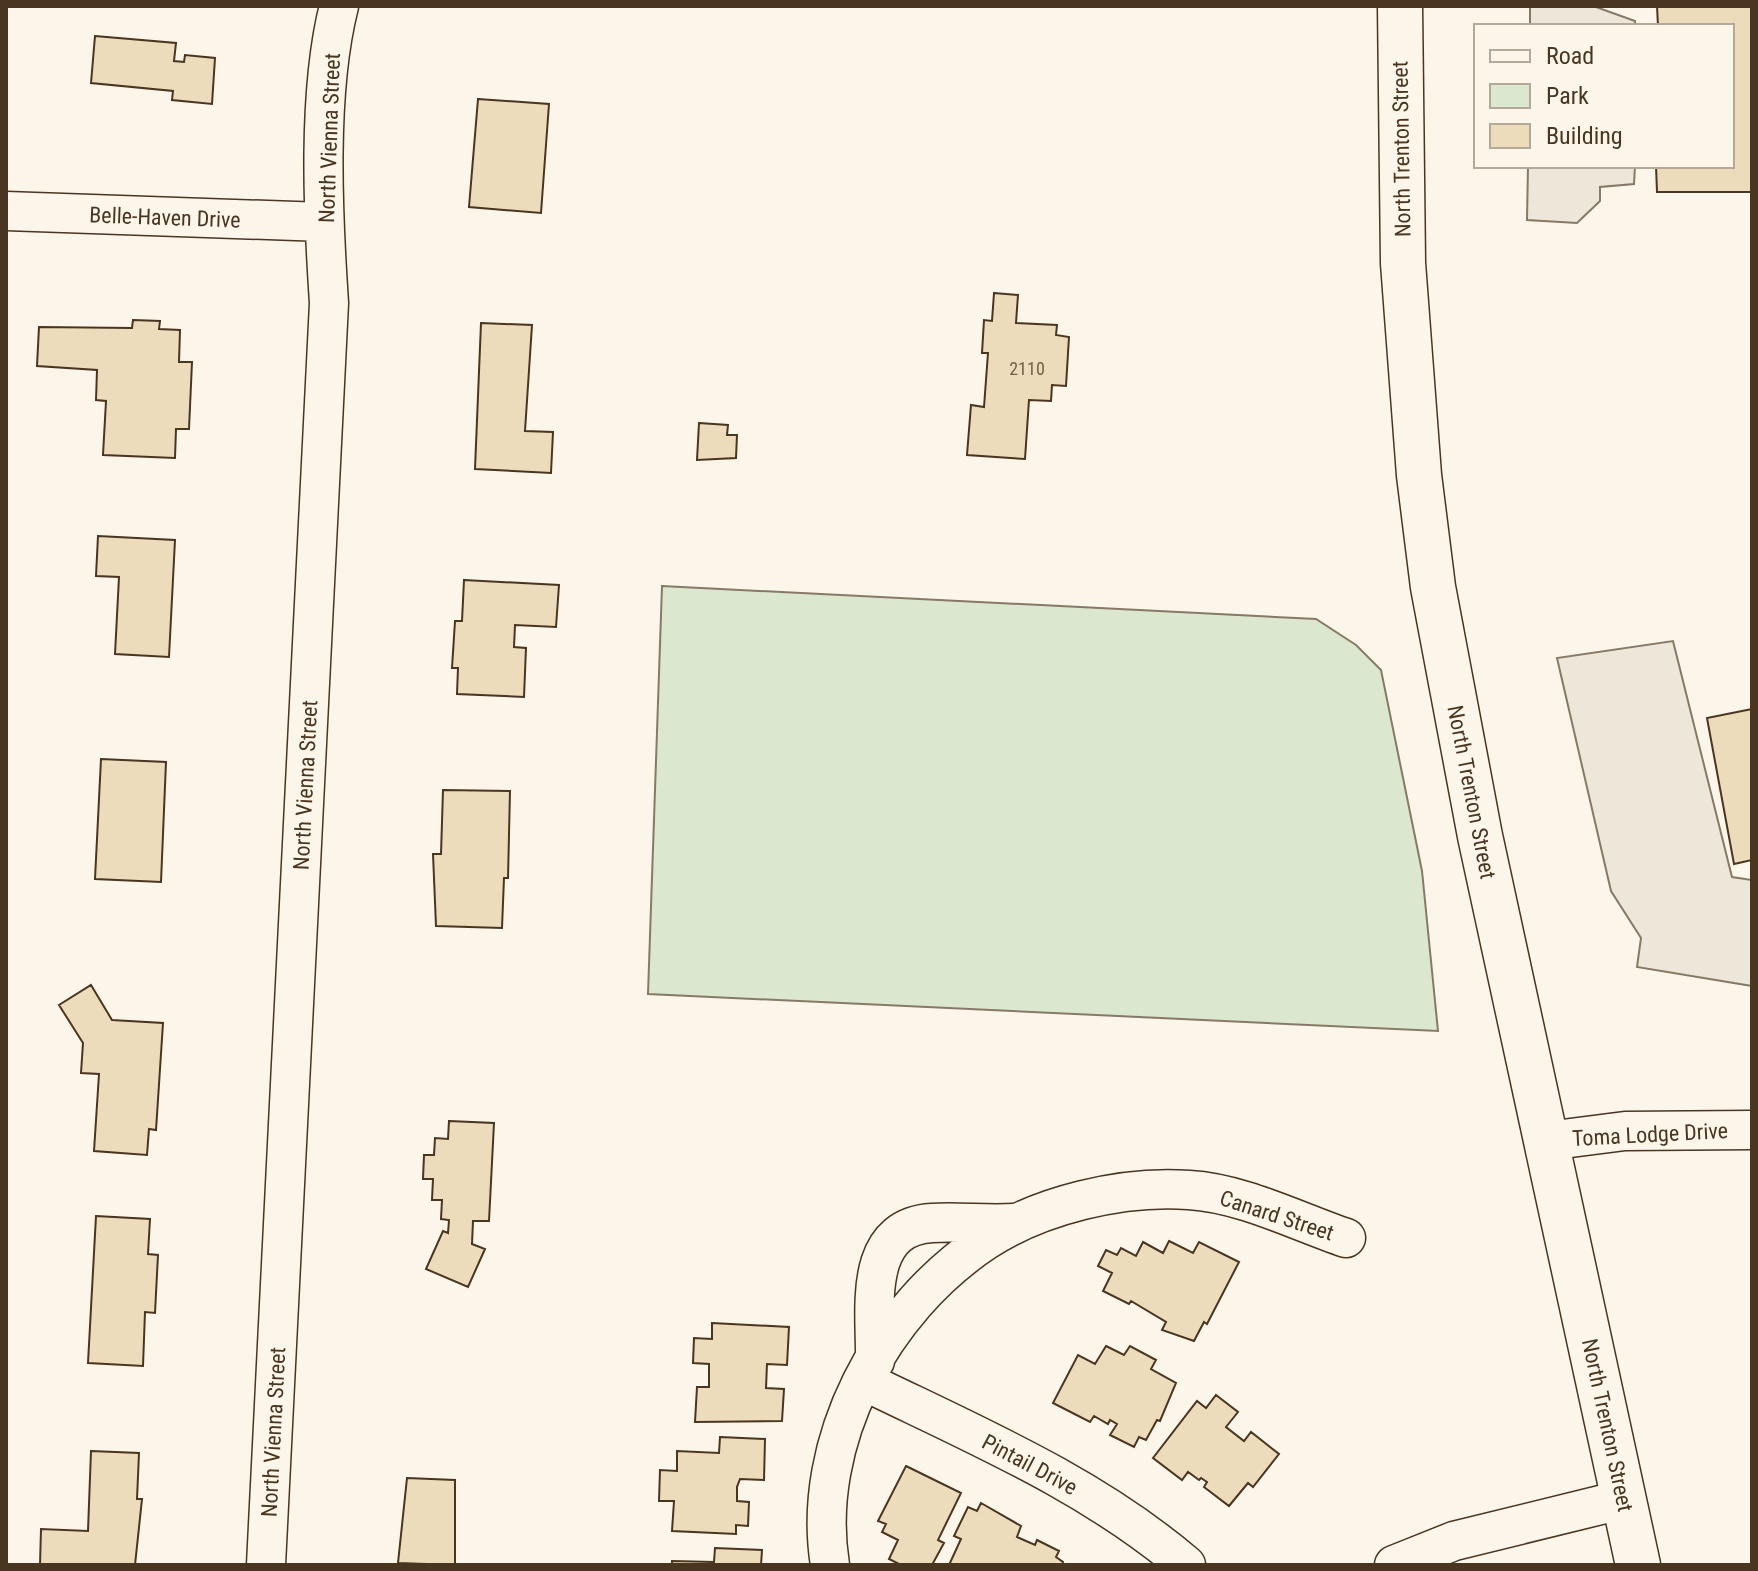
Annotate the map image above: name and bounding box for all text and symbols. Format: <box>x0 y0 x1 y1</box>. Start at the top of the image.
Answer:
legend <box>1474 24 1734 168</box>
text: Road <box>1546 42 1594 70</box>
street label: North Vienna Street <box>314 53 345 224</box>
street label: North Trenton Street <box>1387 61 1416 237</box>
text: Park <box>1546 82 1589 110</box>
text: Building <box>1546 122 1623 150</box>
street label: Belle-Haven Drive <box>89 202 241 233</box>
house number: 2110 <box>1009 358 1045 379</box>
street label: North Vienna Street <box>289 699 322 871</box>
street label: North Trenton Street <box>1442 703 1501 881</box>
street label: Toma Lodge Drive <box>1571 1118 1729 1151</box>
street label: Canard Street <box>1217 1185 1337 1246</box>
street label: North Trenton Street <box>1577 1336 1638 1514</box>
street label: North Vienna Street <box>257 1346 290 1518</box>
street label: Pintail Drive <box>978 1429 1082 1500</box>

